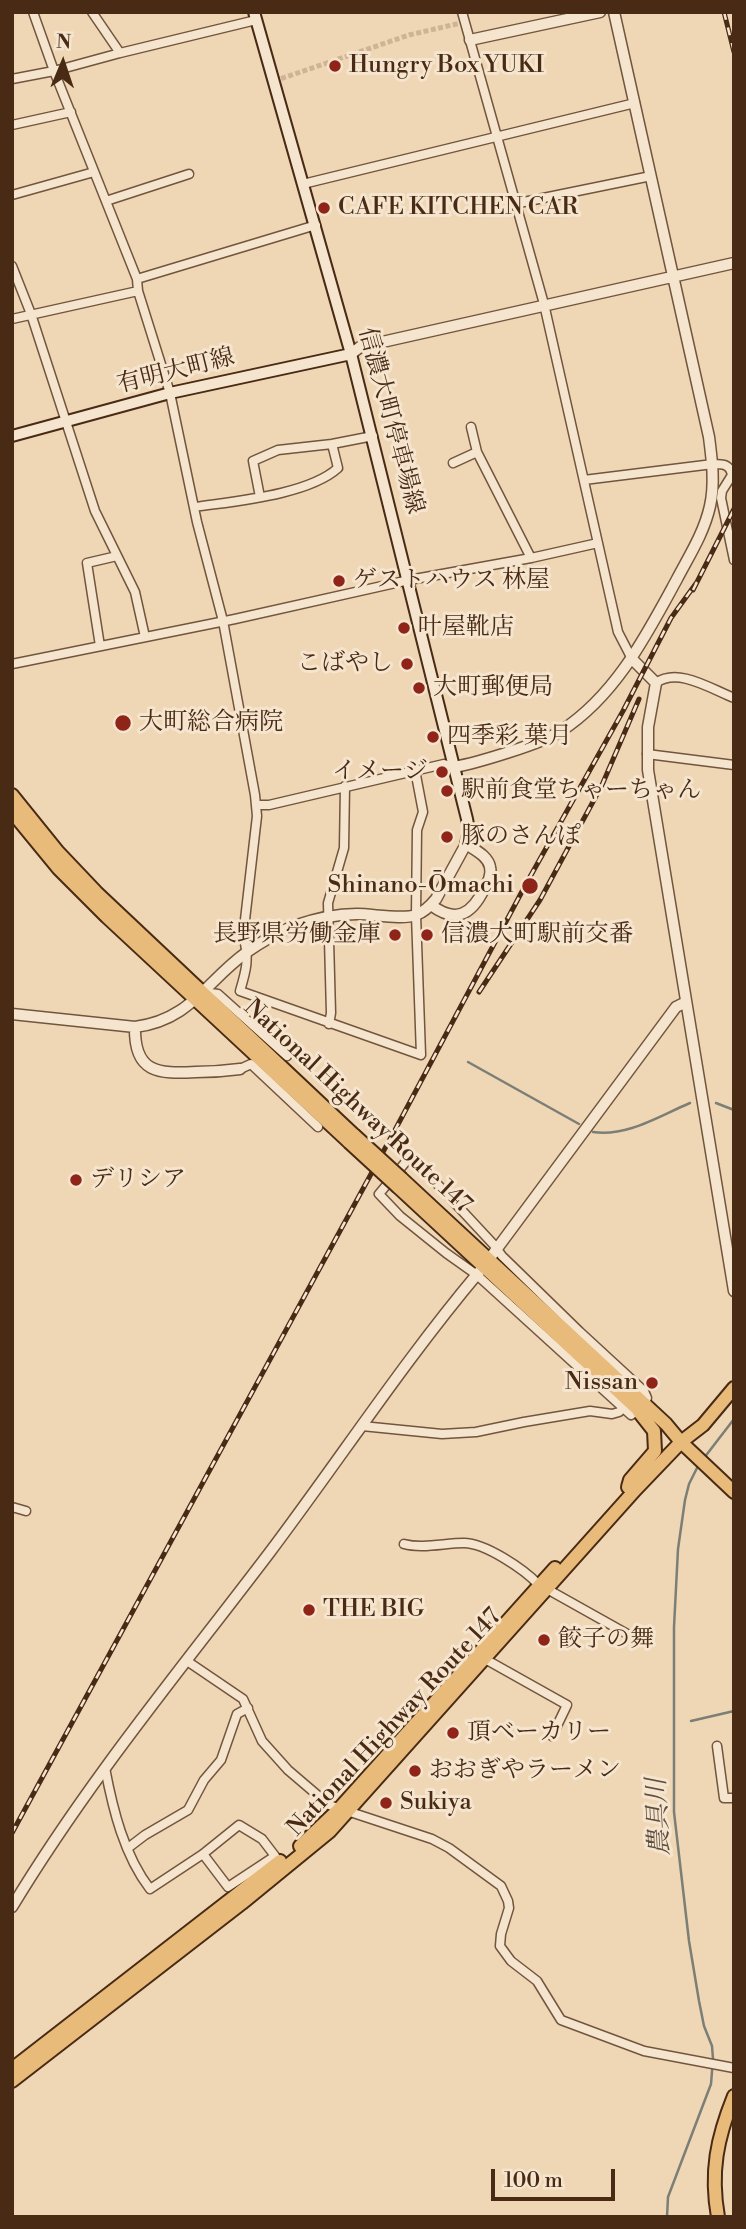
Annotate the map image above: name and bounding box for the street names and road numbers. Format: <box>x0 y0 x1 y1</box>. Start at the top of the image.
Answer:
street label: 信濃大町停車場線 <box>351 325 429 517</box>
street label: 有明大町線 <box>114 344 238 400</box>
street label: National Highway Route 147 <box>237 994 477 1220</box>
street label: National Highway Route 147 <box>282 1603 508 1843</box>

